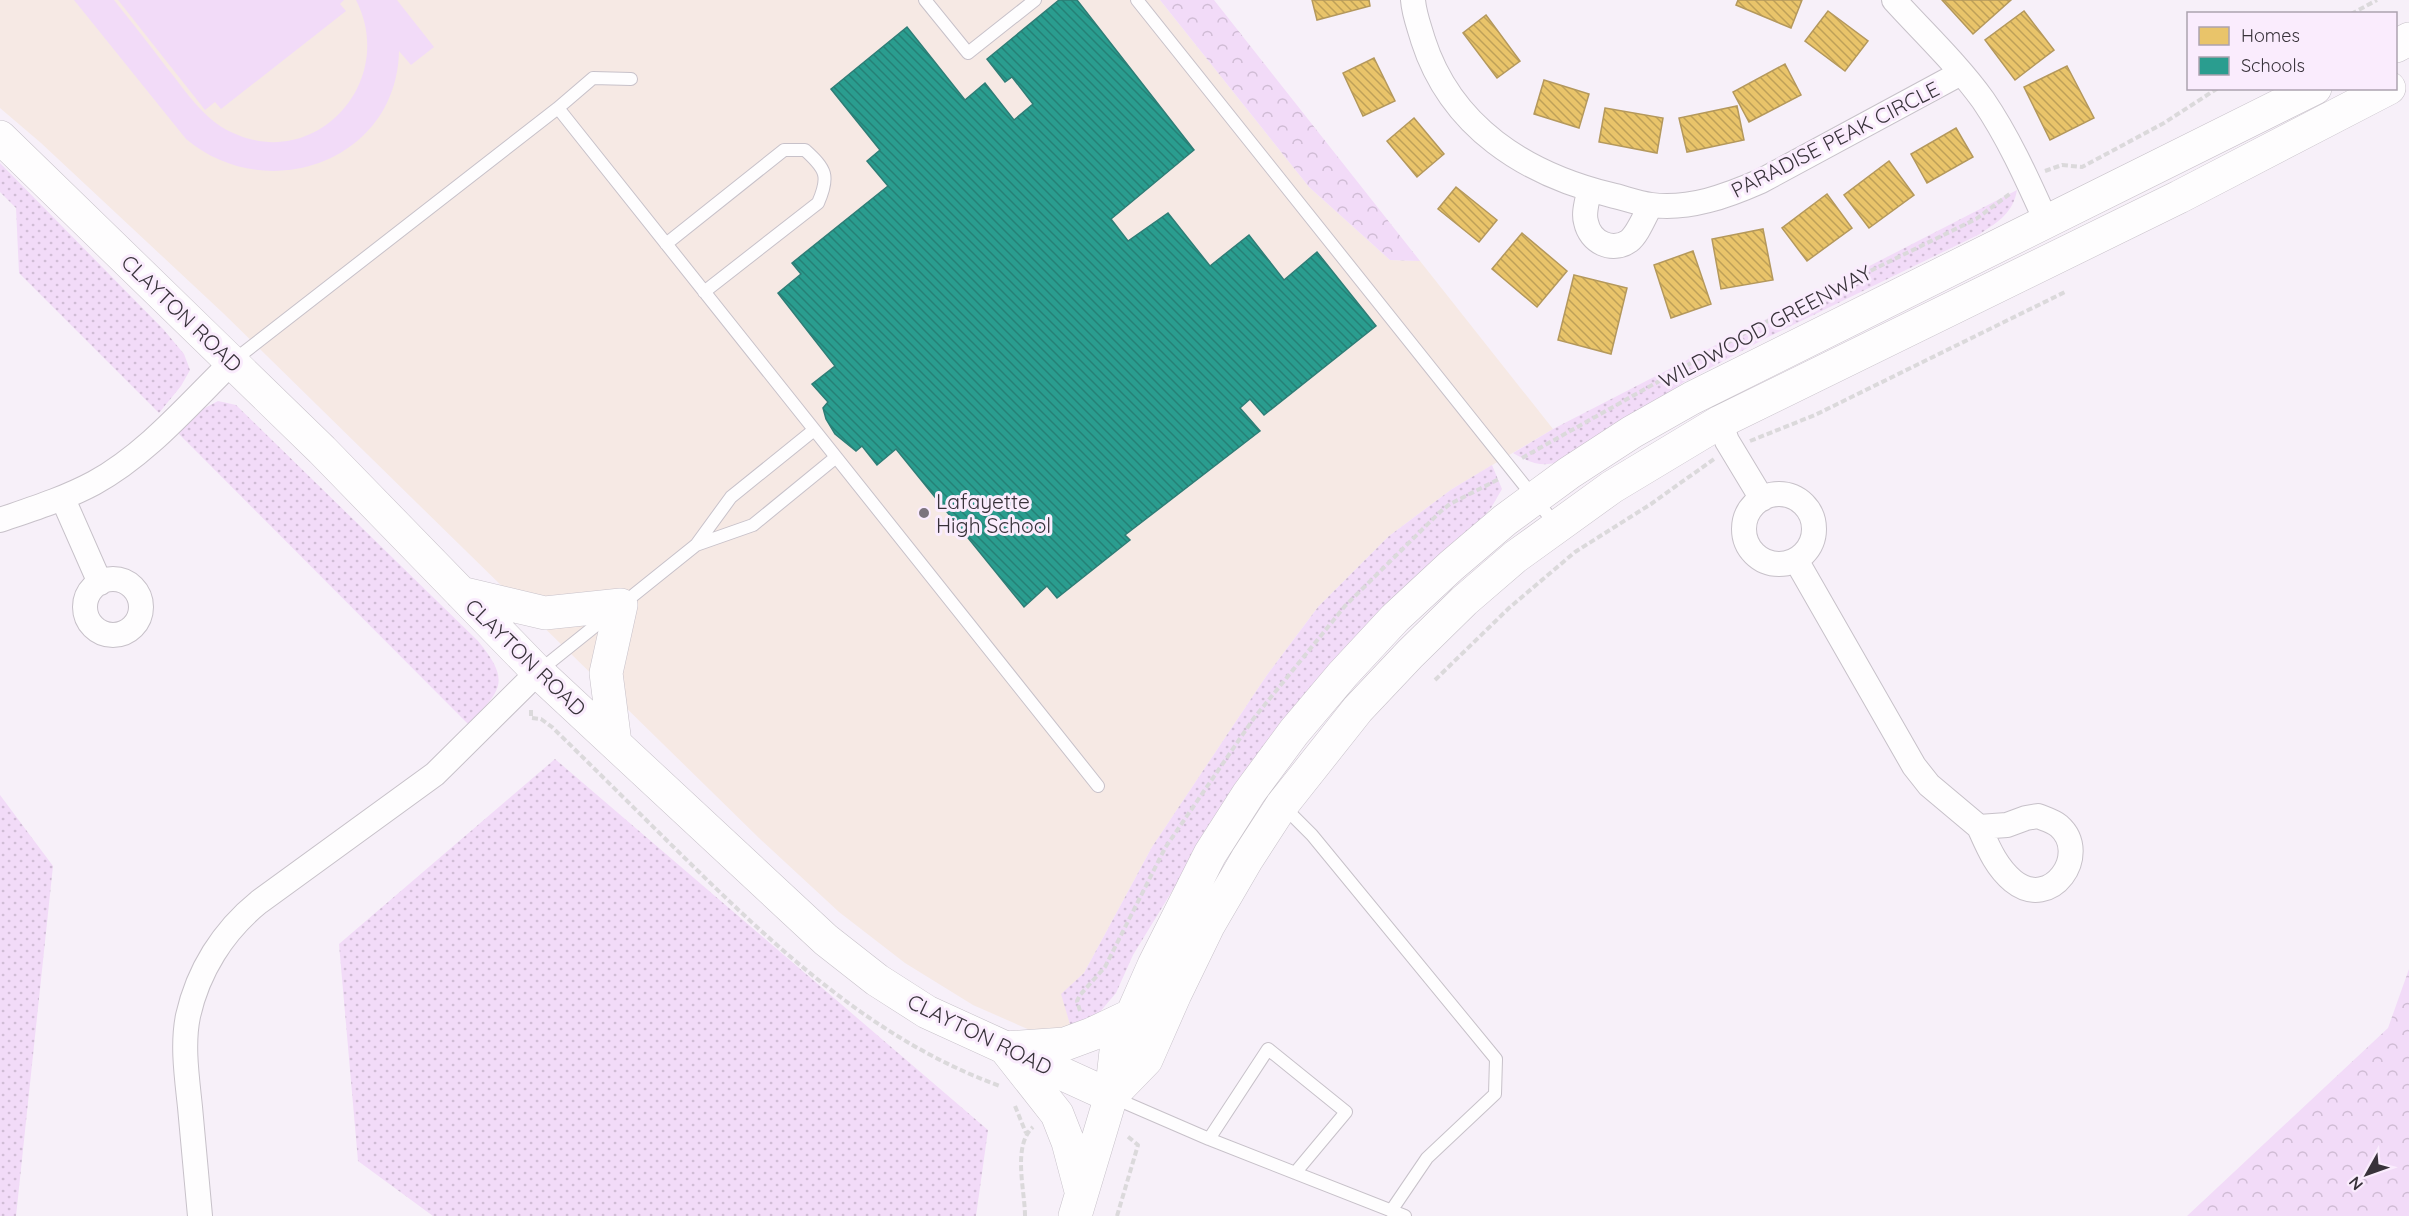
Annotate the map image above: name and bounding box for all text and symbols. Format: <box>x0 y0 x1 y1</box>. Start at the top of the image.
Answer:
legend <box>2187 12 2397 90</box>
text: Homes <box>2241 24 2300 47</box>
text: Schools <box>2241 54 2305 77</box>
street label: PARADISE PEAK CIRCLE <box>1726 75 1944 203</box>
street label: CLAYTON ROAD <box>116 249 248 377</box>
street label: WILDWOOD GREENWAY <box>1654 259 1876 393</box>
place label: Lafayette High School <box>936 488 1051 538</box>
marker: Lafayette High School <box>917 506 931 520</box>
street label: CLAYTON ROAD <box>460 593 592 721</box>
street label: CLAYTON ROAD <box>904 988 1056 1080</box>
north arrow <box>2337 1144 2397 1204</box>
text: N <box>2344 1173 2367 1195</box>

